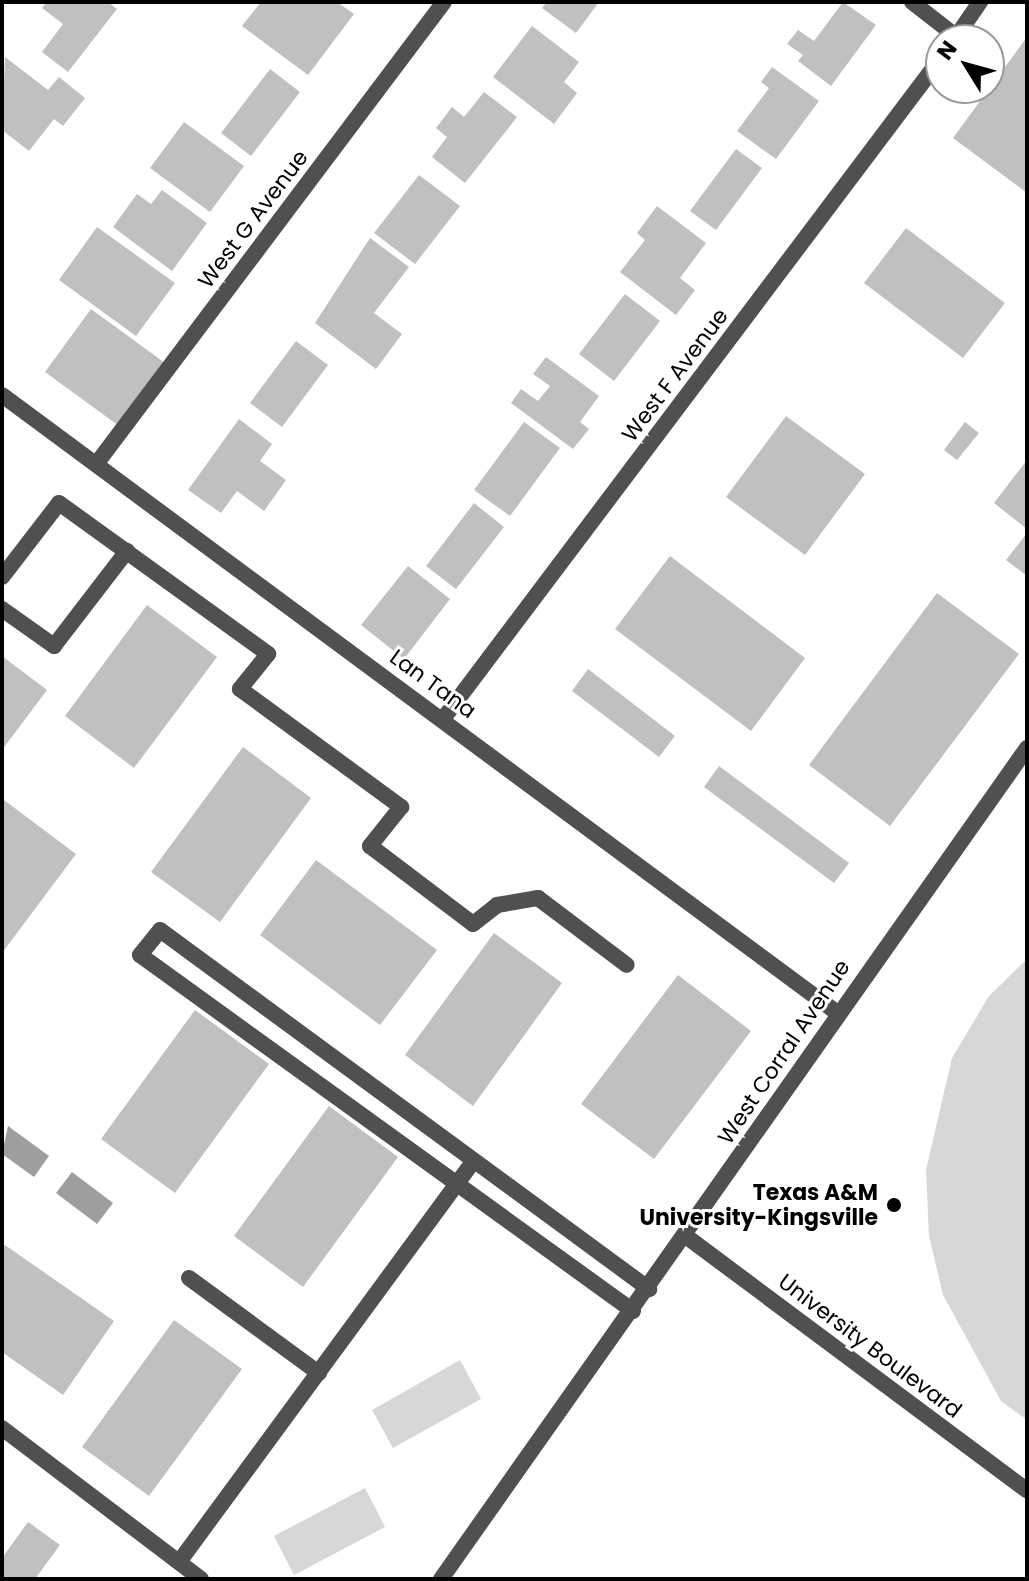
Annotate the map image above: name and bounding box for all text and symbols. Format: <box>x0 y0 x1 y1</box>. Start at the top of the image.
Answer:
north arrow <box>925 24 1005 104</box>
text: N <box>930 35 964 66</box>
street label: West G Avenue <box>192 145 314 293</box>
street label: West F Avenue <box>616 303 734 447</box>
street label: Lan Tana <box>385 644 481 724</box>
street label: West Corral Avenue <box>712 955 856 1149</box>
place label: Texas A&M University-Kingsville <box>639 1179 878 1230</box>
marker: Texas A&M University-Kingsville <box>885 1196 903 1214</box>
street label: University Boulevard <box>773 1268 967 1424</box>

